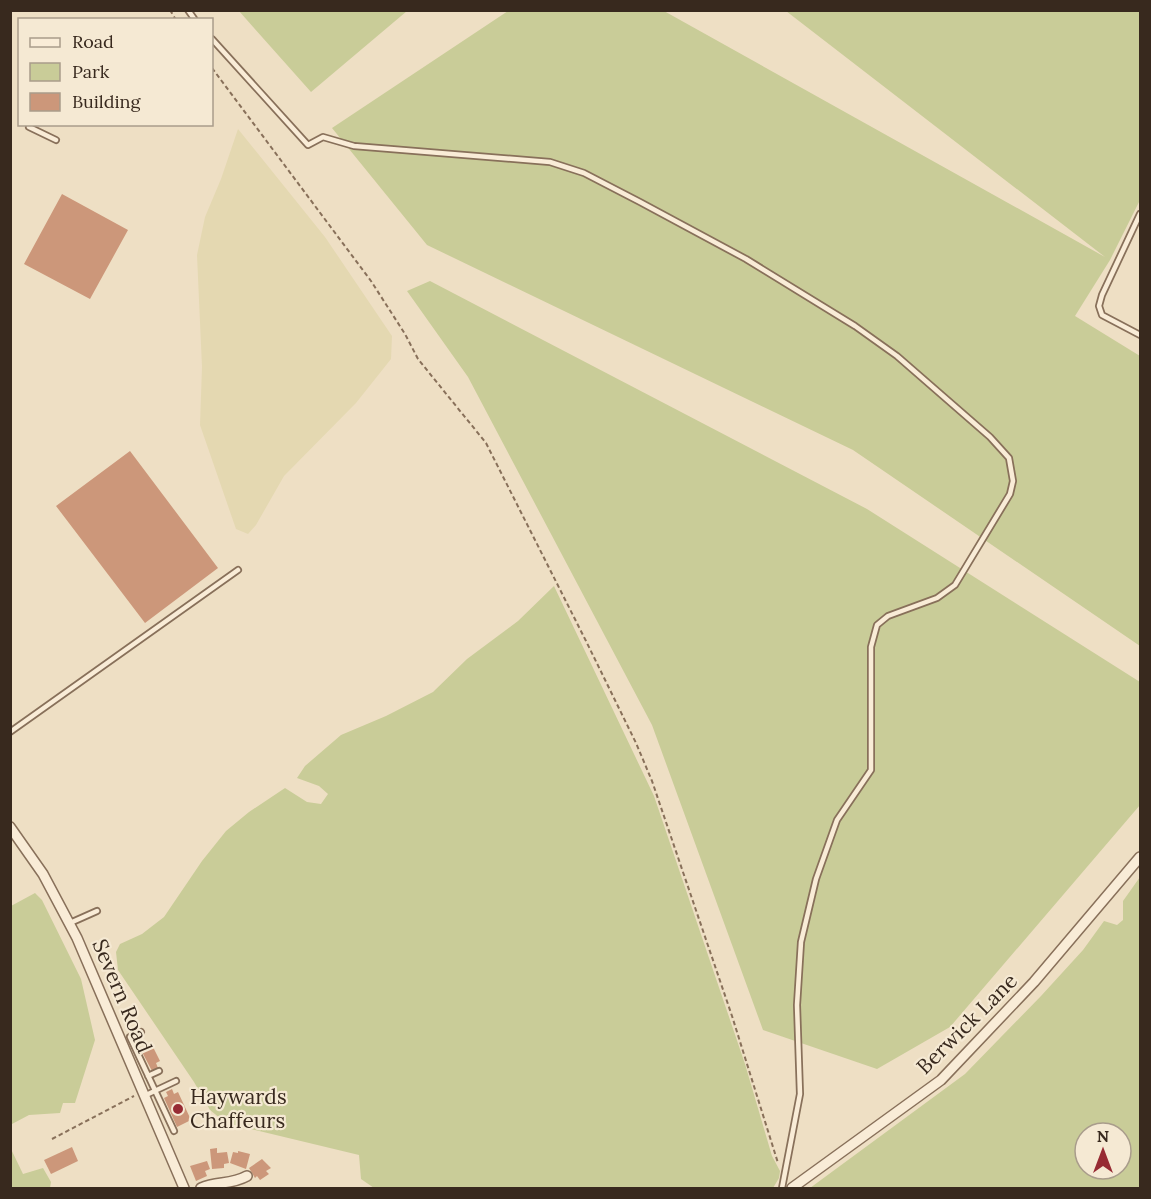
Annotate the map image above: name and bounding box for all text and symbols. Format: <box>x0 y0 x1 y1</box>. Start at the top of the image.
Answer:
legend <box>18 18 213 126</box>
text: Road <box>72 30 114 53</box>
text: Park <box>72 60 110 83</box>
text: Building <box>72 90 142 113</box>
street label: Severn Road <box>86 935 159 1057</box>
street label: Berwick Lane <box>910 967 1023 1080</box>
place label: Haywards Chaffeurs <box>190 1083 287 1134</box>
marker: Haywards Chaffeurs <box>171 1102 185 1116</box>
north arrow <box>1073 1121 1133 1181</box>
text: N <box>1097 1126 1109 1146</box>

